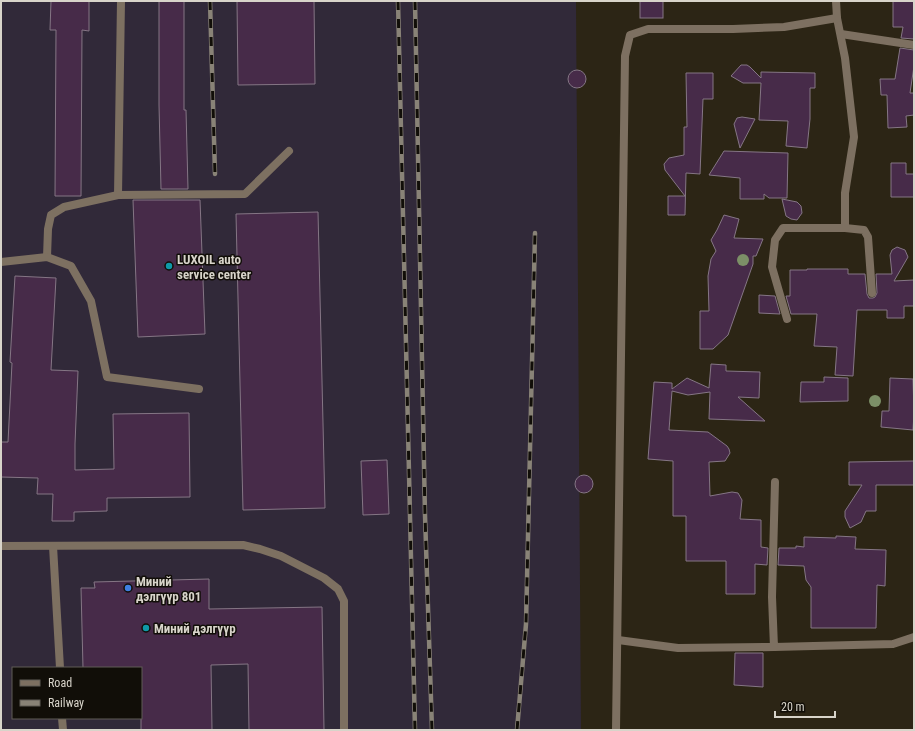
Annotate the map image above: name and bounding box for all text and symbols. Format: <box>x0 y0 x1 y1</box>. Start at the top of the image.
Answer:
place label: LUXOIL auto service center <box>177 252 252 282</box>
marker: LUXOIL auto service center <box>164 261 174 271</box>
place label: Миний дэлгүүр 801 <box>136 574 201 604</box>
marker: Миний дэлгүүр 801 <box>123 583 133 593</box>
place label: Миний дэлгүүр <box>154 621 236 636</box>
marker: Миний дэлгүүр <box>141 623 151 633</box>
legend <box>12 667 142 719</box>
text: Road <box>48 676 72 690</box>
scale bar <box>775 693 835 719</box>
text: Railway <box>48 696 84 710</box>
text: 20 m <box>781 700 805 714</box>

